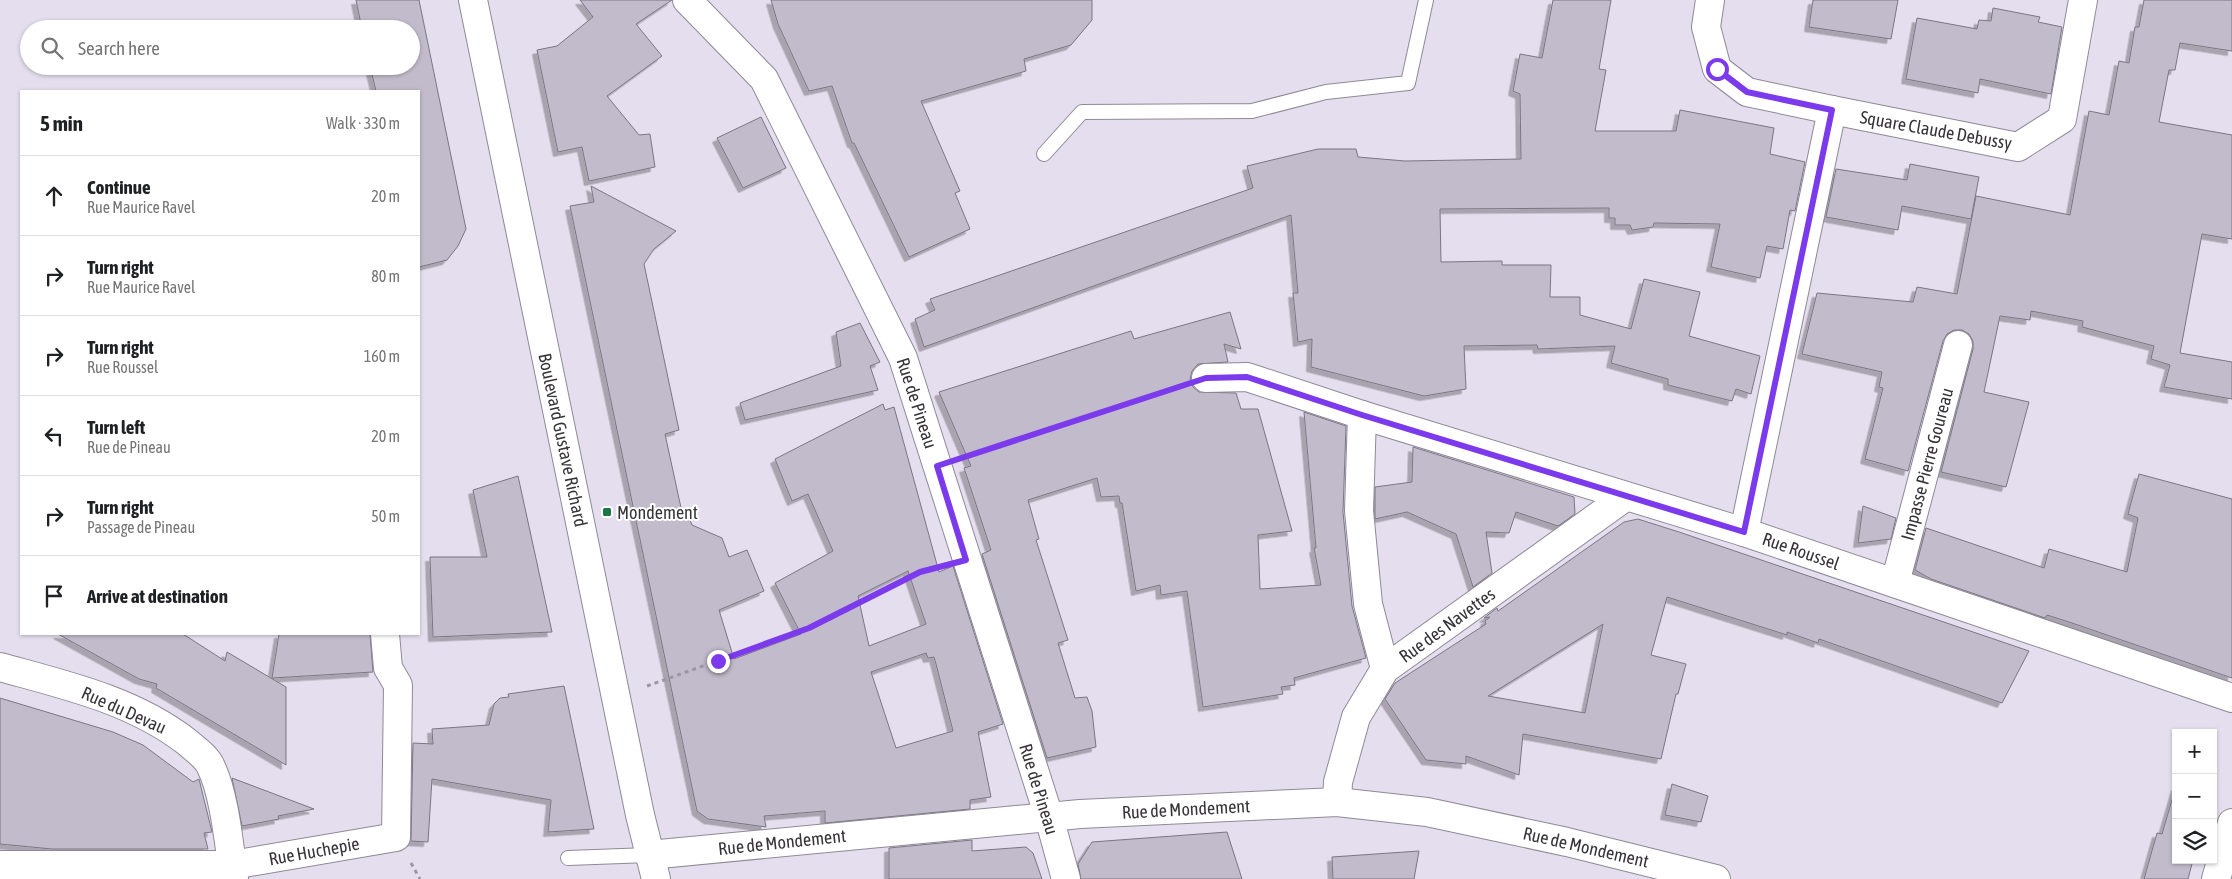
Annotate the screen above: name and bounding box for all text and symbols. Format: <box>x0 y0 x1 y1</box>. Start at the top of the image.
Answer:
search box <box>20 20 420 75</box>
icon: search <box>38 34 66 62</box>
text: Search here <box>78 37 160 59</box>
route start <box>1706 58 1729 81</box>
street label: Square Claude Debussy <box>1858 106 2014 154</box>
text: 5 min <box>40 111 83 135</box>
text: Walk · 330 m <box>326 114 400 132</box>
text: Continue <box>87 176 151 198</box>
icon: ahead <box>40 182 68 210</box>
text: 20 m <box>371 187 400 205</box>
text: Rue Maurice Ravel <box>87 198 195 216</box>
text: Turn right <box>87 256 154 278</box>
icon: right <box>40 262 68 290</box>
text: 80 m <box>371 267 400 285</box>
text: Rue Maurice Ravel <box>87 278 195 296</box>
text: Turn right <box>87 336 154 358</box>
icon: right <box>40 342 68 370</box>
text: 160 m <box>364 347 400 365</box>
street label: Boulevard Gustave Richard <box>534 351 592 529</box>
street label: Rue de Pineau <box>892 355 942 451</box>
text: Rue Roussel <box>87 358 158 376</box>
street label: Impasse Pierre Goureau <box>1897 385 1957 543</box>
text: Turn left <box>87 416 145 438</box>
icon: left <box>40 422 68 450</box>
text: 20 m <box>371 427 400 445</box>
text: Rue de Pineau <box>87 438 171 456</box>
text: Turn right <box>87 496 154 518</box>
icon: right <box>40 502 68 530</box>
place label: Mondement <box>617 502 698 523</box>
marker: Mondement <box>601 506 613 518</box>
text: 50 m <box>371 507 400 525</box>
text: Passage de Pineau <box>87 518 195 536</box>
street label: Rue Roussel <box>1760 528 1843 574</box>
icon: arrive <box>40 582 68 610</box>
street label: Rue des Navettes <box>1395 583 1499 667</box>
text: Arrive at destination <box>87 585 228 607</box>
route end <box>707 650 730 673</box>
street label: Rue du Devau <box>78 682 170 738</box>
map controls <box>2172 729 2217 864</box>
button: + <box>2172 729 2217 774</box>
street label: Rue de Pineau <box>1015 741 1063 837</box>
button: − <box>2172 774 2217 819</box>
street label: Rue de Mondement <box>1121 795 1251 823</box>
button: layers <box>2172 819 2217 864</box>
street label: Rue de Mondement <box>1521 822 1651 872</box>
street label: Rue de Mondement <box>717 825 847 859</box>
street label: Rue Huchepie <box>267 833 361 869</box>

